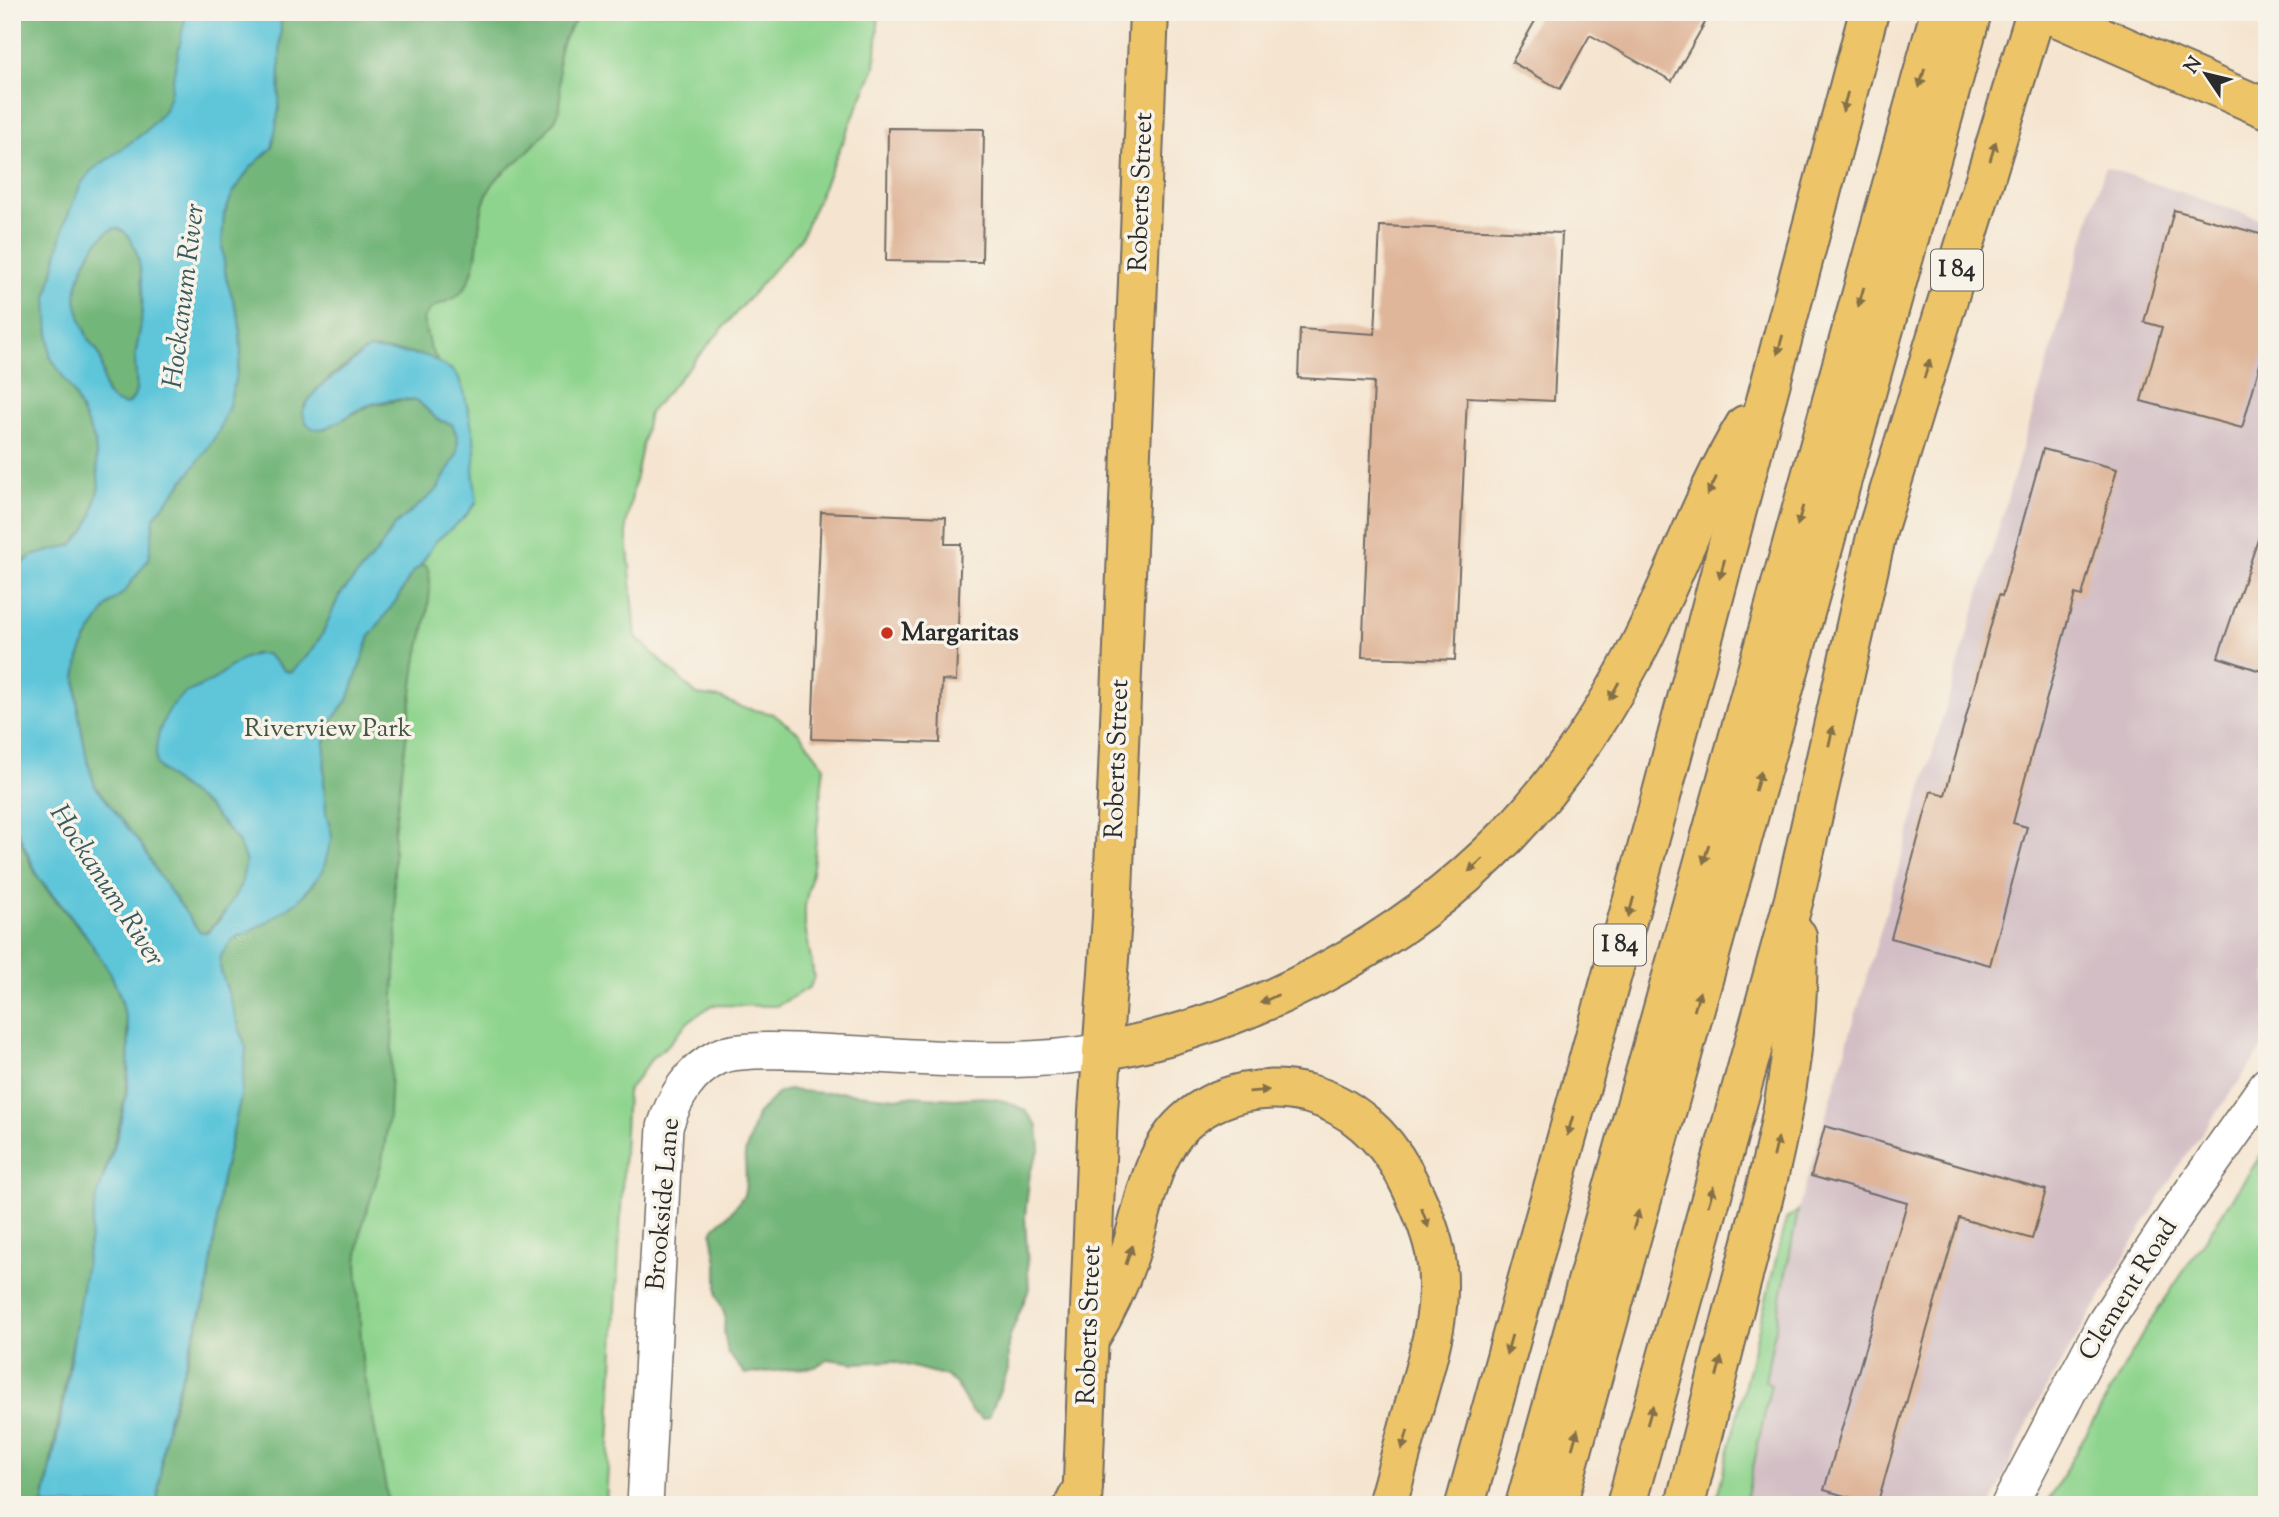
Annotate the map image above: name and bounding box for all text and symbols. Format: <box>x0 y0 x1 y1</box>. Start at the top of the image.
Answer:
north arrow <box>2170 38 2240 108</box>
text: N <box>2179 52 2210 80</box>
one-way arrow <box>1916 68 1926 89</box>
one-way arrow <box>1839 91 1850 113</box>
street label: Roberts Street <box>1121 111 1163 272</box>
one-way arrow <box>1989 140 1999 161</box>
water label: Hockanum River <box>154 201 216 391</box>
road number: I 84 <box>1931 249 1983 290</box>
one-way arrow <box>1855 286 1866 308</box>
one-way arrow <box>1775 335 1785 356</box>
one-way arrow <box>1922 358 1932 379</box>
one-way arrow <box>1706 476 1717 496</box>
one-way arrow <box>1794 506 1805 528</box>
one-way arrow <box>1716 558 1727 580</box>
place label: Margaritas <box>901 615 1019 652</box>
marker: Margaritas <box>879 625 895 641</box>
street label: Roberts Street <box>1097 678 1139 839</box>
one-way arrow <box>1609 681 1621 701</box>
park label: Riverview Park <box>244 711 412 748</box>
one-way arrow <box>1826 725 1837 747</box>
one-way arrow <box>1753 770 1764 792</box>
water label: Hockanum River <box>39 797 173 975</box>
one-way arrow <box>1700 843 1711 865</box>
one-way arrow <box>1467 857 1485 873</box>
one-way arrow <box>1625 896 1636 918</box>
road number: I 84 <box>1594 925 1646 965</box>
one-way arrow <box>1692 989 1703 1011</box>
one-way arrow <box>1259 993 1279 1005</box>
one-way arrow <box>1248 1085 1270 1096</box>
street label: Brookside Lane <box>638 1116 690 1292</box>
one-way arrow <box>1565 1116 1575 1137</box>
one-way arrow <box>1771 1136 1782 1158</box>
one-way arrow <box>1707 1185 1717 1206</box>
one-way arrow <box>1419 1208 1430 1229</box>
one-way arrow <box>1631 1209 1642 1231</box>
street label: Clement Road <box>2071 1211 2188 1368</box>
street label: Roberts Street <box>1069 1244 1111 1405</box>
one-way arrow <box>1124 1244 1135 1265</box>
one-way arrow <box>1504 1335 1514 1356</box>
one-way arrow <box>1714 1356 1725 1378</box>
one-way arrow <box>1646 1405 1656 1426</box>
one-way arrow <box>1570 1428 1581 1450</box>
one-way arrow <box>1399 1429 1410 1451</box>

